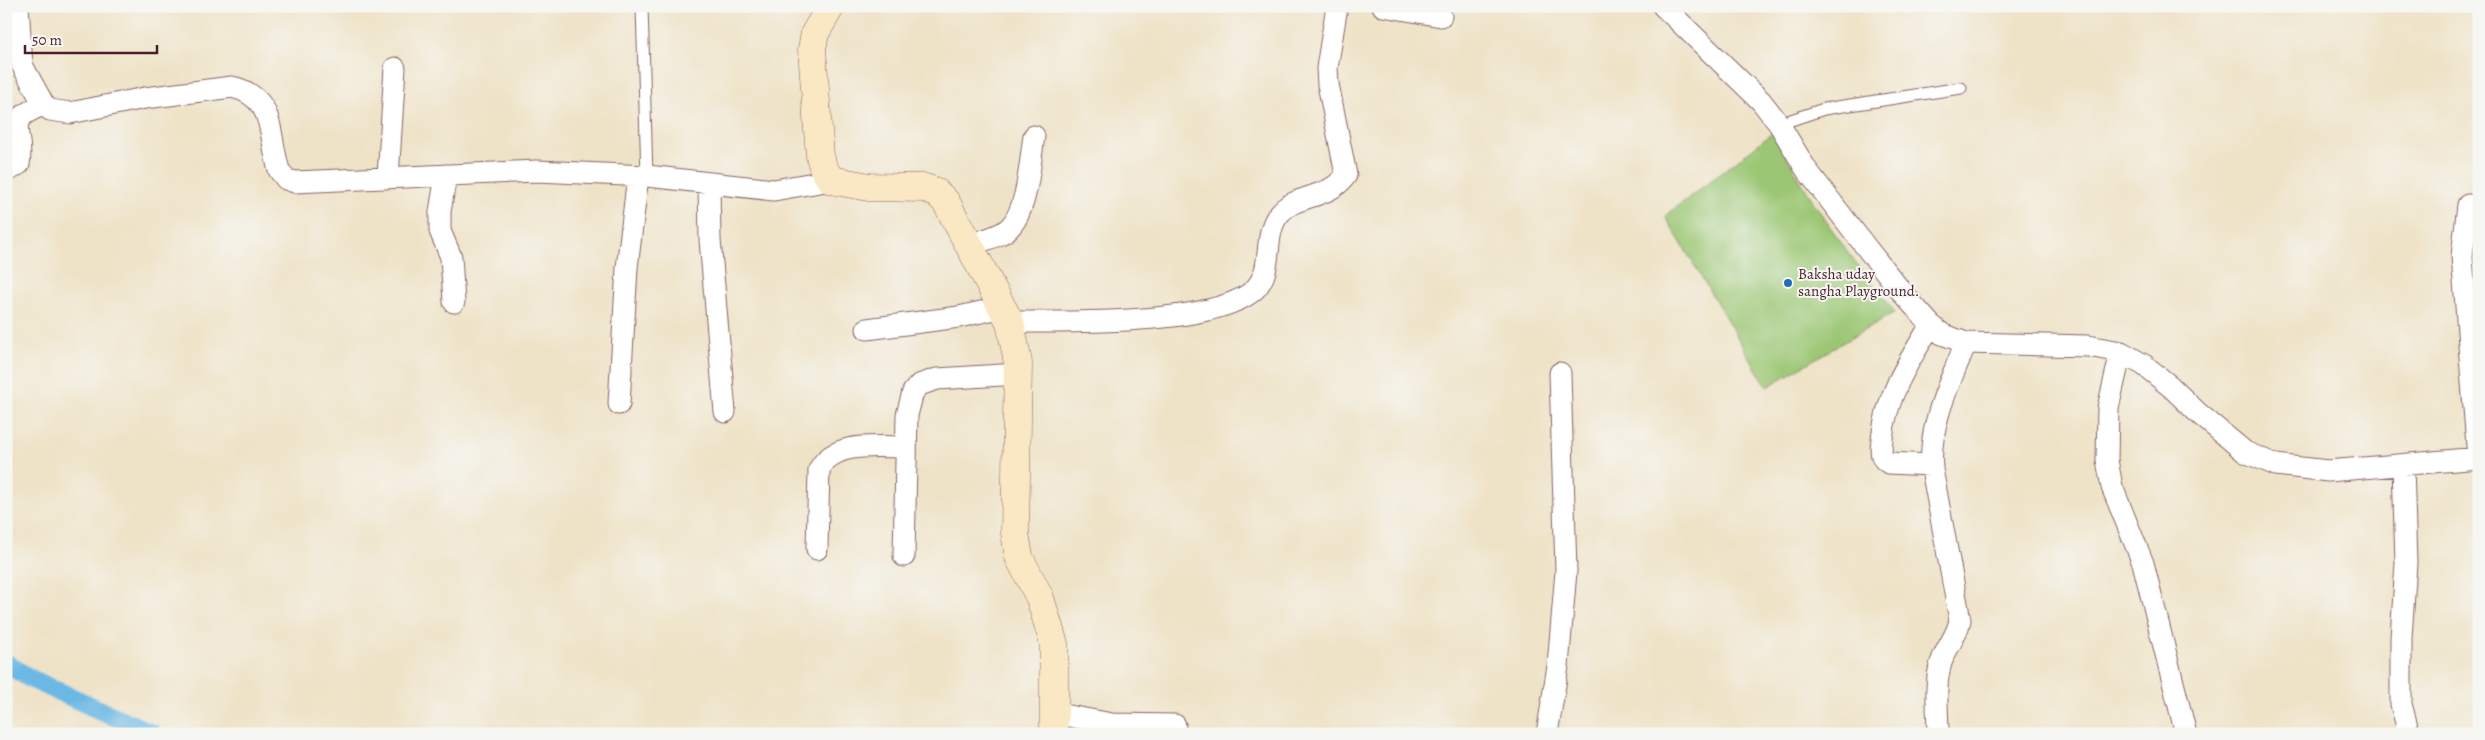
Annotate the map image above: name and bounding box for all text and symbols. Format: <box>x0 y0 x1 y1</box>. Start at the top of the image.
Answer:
scale bar <box>25 22 158 54</box>
text: 50 m <box>32 30 62 50</box>
place label: Baksha uday sangha Playground. <box>1798 264 1919 301</box>
marker: Baksha uday sangha Playground. <box>1782 277 1794 289</box>

